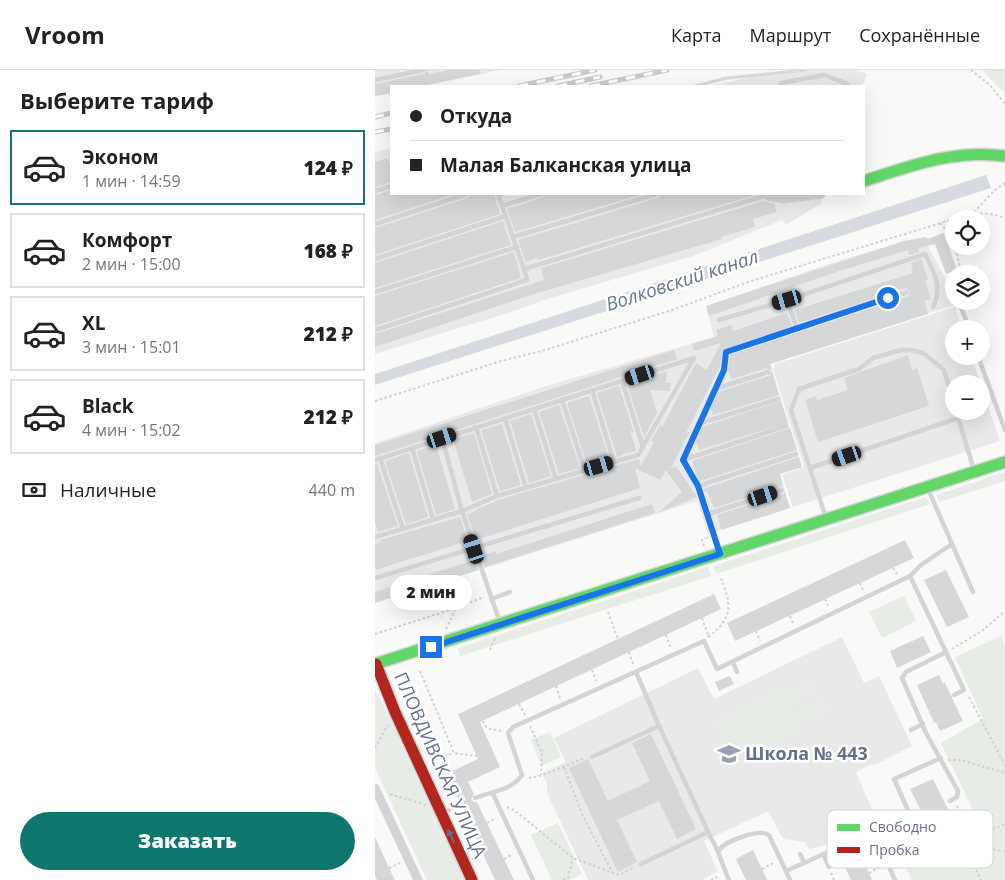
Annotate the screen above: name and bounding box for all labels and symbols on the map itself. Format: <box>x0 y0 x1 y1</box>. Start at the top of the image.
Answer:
water label: Волковский канал <box>602 243 762 317</box>
route start <box>877 287 899 309</box>
car <box>770 289 803 311</box>
car <box>623 363 656 387</box>
car <box>425 426 458 450</box>
car <box>830 444 863 468</box>
car <box>582 455 615 477</box>
car <box>746 484 779 508</box>
car <box>462 532 485 566</box>
callout: 2 мин <box>390 574 472 610</box>
route end <box>420 636 442 658</box>
street label: ПЛОВДИВСКАЯ УЛИЦА <box>389 668 493 862</box>
school or university icon: Школа № 443 <box>716 741 742 767</box>
place label: Школа № 443 <box>745 741 868 765</box>
legend <box>827 810 993 868</box>
text: Свободно <box>869 817 936 836</box>
one-way arrow <box>447 829 455 843</box>
text: Пробка <box>869 840 920 859</box>

